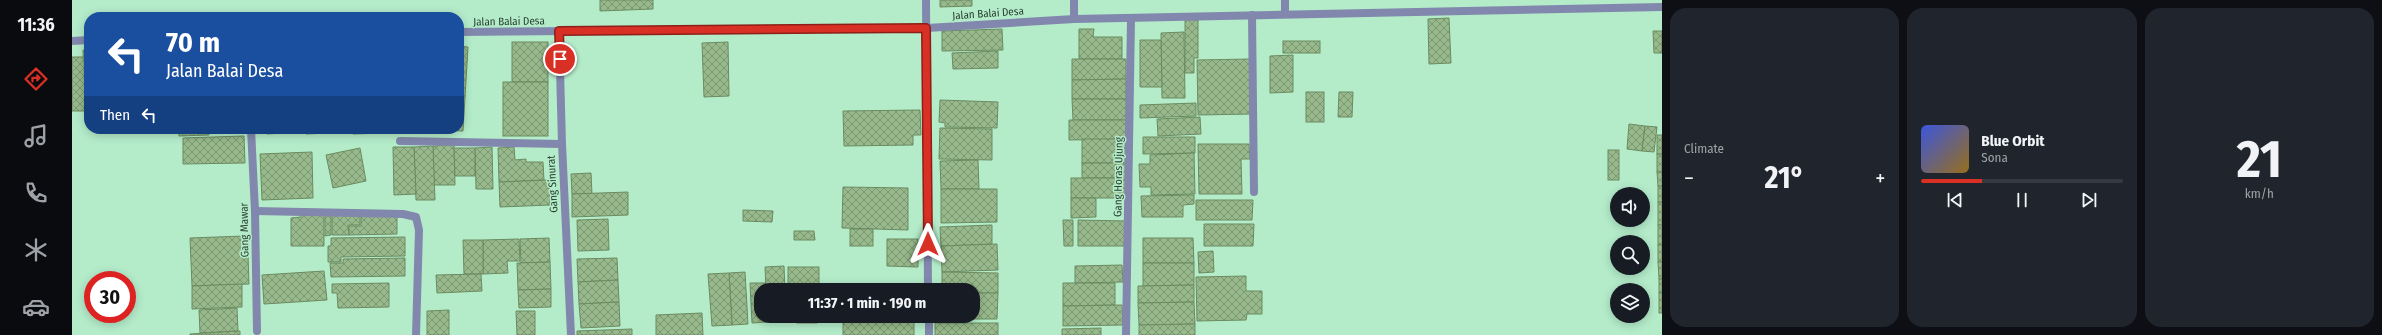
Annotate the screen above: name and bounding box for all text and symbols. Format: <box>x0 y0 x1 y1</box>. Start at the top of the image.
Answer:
street label: Jalan Balai Desa <box>952 5 1024 22</box>
text: 11:36 <box>17 14 55 36</box>
street label: Jalan Balai Desa <box>473 14 545 29</box>
text: 70 m <box>166 26 220 59</box>
icon: left <box>100 28 152 80</box>
pin <box>543 42 577 76</box>
icon: arrive <box>549 48 571 70</box>
text: Jalan Balai Desa <box>166 60 283 82</box>
icon: directions <box>22 65 50 93</box>
icon: left <box>138 104 160 126</box>
text: Then <box>100 106 130 124</box>
icon: music <box>22 122 50 150</box>
text: 21 <box>2237 128 2282 191</box>
text: Blue Orbit <box>1981 132 2045 150</box>
street label: Gang Horas Ujung <box>1111 136 1126 217</box>
text: Climate <box>1684 141 1724 156</box>
text: Sona <box>1981 150 2008 165</box>
street label: Gang Sinurat <box>544 155 560 213</box>
text: 21° <box>1765 160 1805 196</box>
text: − <box>1684 165 1694 192</box>
text: + <box>1875 165 1885 192</box>
icon: phone <box>22 179 50 207</box>
text: km/h <box>2245 186 2274 201</box>
map controls <box>1610 187 1650 323</box>
button: sound <box>1610 187 1650 227</box>
icon: previous <box>1944 189 1966 211</box>
icon: pause <box>2011 189 2033 211</box>
icon: next <box>2078 189 2100 211</box>
street label: Gang Mawar <box>238 202 251 257</box>
position arrow <box>907 223 949 265</box>
button: search <box>1610 235 1650 275</box>
icon: climate <box>22 236 50 264</box>
speed limit sign: 30 <box>84 271 136 323</box>
button: layers <box>1610 283 1650 323</box>
icon: car <box>22 293 50 321</box>
text: 11:37 · 1 min · 190 m <box>808 294 926 312</box>

